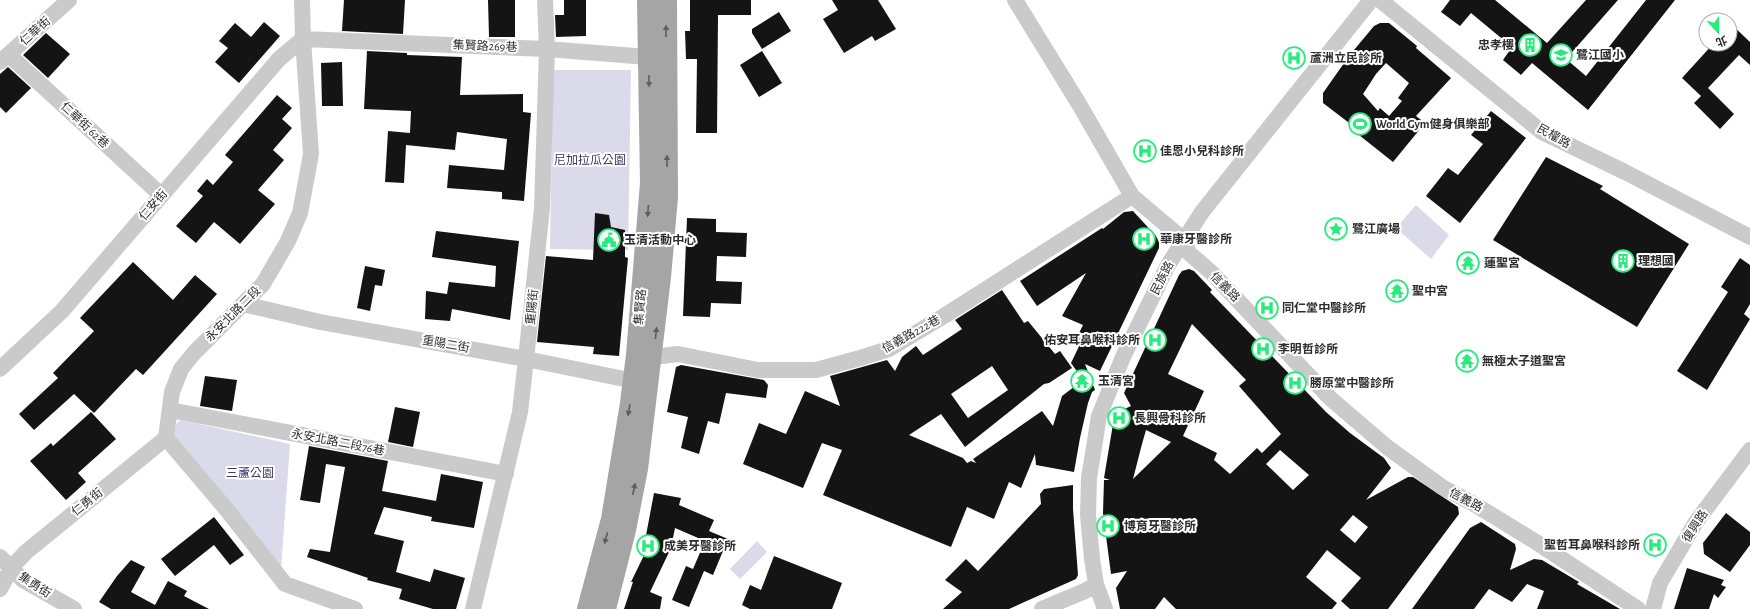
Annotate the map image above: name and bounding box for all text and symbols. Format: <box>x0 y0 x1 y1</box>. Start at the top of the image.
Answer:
north arrow <box>1698 12 1738 52</box>
street label: 仁華街 <box>17 14 52 48</box>
one-way arrow <box>663 24 669 37</box>
building icon: 忠孝樓 <box>1517 32 1543 58</box>
text: 北 <box>1714 34 1729 48</box>
street label: 集賢路269巷 <box>452 38 518 53</box>
place label: 忠孝樓 <box>1478 39 1514 51</box>
school or university icon: 鷺江國小 <box>1548 42 1574 68</box>
hospital icon: 蘆洲立民診所 <box>1281 45 1307 71</box>
place label: 鷺江國小 <box>1576 48 1624 61</box>
place label: 蘆洲立民診所 <box>1310 51 1382 64</box>
one-way arrow <box>646 75 652 88</box>
street label: 仁華街 62巷 <box>59 99 112 150</box>
sports icon: World Gym健身俱樂部 <box>1347 111 1373 137</box>
place label: World Gym健身俱樂部 <box>1376 117 1489 131</box>
street label: 民權路 <box>1535 121 1573 150</box>
hospital icon: 佳恩小兒科診所 <box>1132 138 1158 164</box>
place label: 佳恩小兒科診所 <box>1160 144 1244 157</box>
park label: 尼加拉瓜公園 <box>554 153 626 166</box>
one-way arrow <box>664 155 671 167</box>
street label: 仁安街 <box>136 187 169 223</box>
one-way arrow <box>645 205 652 217</box>
place icon: 鷺江廣場 <box>1323 216 1349 242</box>
place label: 鷺江廣場 <box>1352 222 1400 235</box>
hospital icon: 華康牙醫診所 <box>1131 226 1157 252</box>
public building icon: 玉清活動中心 <box>596 227 622 253</box>
place label: 華康牙醫診所 <box>1160 232 1232 245</box>
place label: 玉清活動中心 <box>624 233 696 246</box>
building icon: 理想國 <box>1610 248 1636 274</box>
temple icon: 蓮聖宮 <box>1455 250 1481 276</box>
place label: 理想國 <box>1638 255 1674 267</box>
place label: 蓮聖宮 <box>1484 256 1520 269</box>
street label: 民族路 <box>1148 259 1176 297</box>
street label: 信義路 <box>1208 269 1243 304</box>
temple icon: 聖中宮 <box>1384 278 1410 304</box>
street label: 永安北路二段 <box>203 284 263 344</box>
place label: 聖中宮 <box>1412 284 1448 297</box>
street label: 重陽街 <box>523 288 540 326</box>
street label: 集賢路 <box>631 288 648 325</box>
hospital icon: 同仁堂中醫診所 <box>1254 295 1280 321</box>
place label: 同仁堂中醫診所 <box>1282 301 1366 314</box>
street label: 信義路222巷 <box>879 312 942 355</box>
one-way arrow <box>652 327 659 339</box>
hospital icon: 佑安耳鼻喉科診所 <box>1142 327 1168 353</box>
street label: 重陽二街 <box>421 333 471 354</box>
place label: 佑安耳鼻喉科診所 <box>1044 333 1140 346</box>
hospital icon: 李明哲診所 <box>1250 336 1276 362</box>
place label: 李明哲診所 <box>1278 342 1338 355</box>
temple icon: 無極太子道聖宮 <box>1454 348 1480 374</box>
place label: 無極太子道聖宮 <box>1482 354 1566 367</box>
temple icon: 玉清宮 <box>1069 368 1095 394</box>
hospital icon: 勝原堂中醫診所 <box>1282 370 1308 396</box>
place label: 玉清宮 <box>1098 374 1134 387</box>
place label: 勝原堂中醫診所 <box>1310 376 1394 389</box>
one-way arrow <box>626 404 632 416</box>
hospital icon: 長興骨科診所 <box>1106 405 1132 431</box>
place label: 長興骨科診所 <box>1134 411 1206 424</box>
street label: 永安北路二段76巷 <box>290 426 386 457</box>
park label: 三蘆公園 <box>226 467 274 479</box>
one-way arrow <box>631 483 637 495</box>
street label: 仁勇街 <box>69 485 105 518</box>
street label: 信義路 <box>1447 485 1485 514</box>
street label: 復興路 <box>1679 507 1710 544</box>
hospital icon: 博育牙醫診所 <box>1095 513 1121 539</box>
place label: 博育牙醫診所 <box>1124 519 1196 532</box>
one-way arrow <box>603 532 609 544</box>
hospital icon: 聖哲耳鼻喉科診所 <box>1642 532 1668 558</box>
hospital icon: 成美牙醫診所 <box>635 533 661 559</box>
place label: 聖哲耳鼻喉科診所 <box>1544 538 1640 551</box>
place label: 成美牙醫診所 <box>664 539 736 552</box>
street label: 集勇街 <box>17 569 54 600</box>

